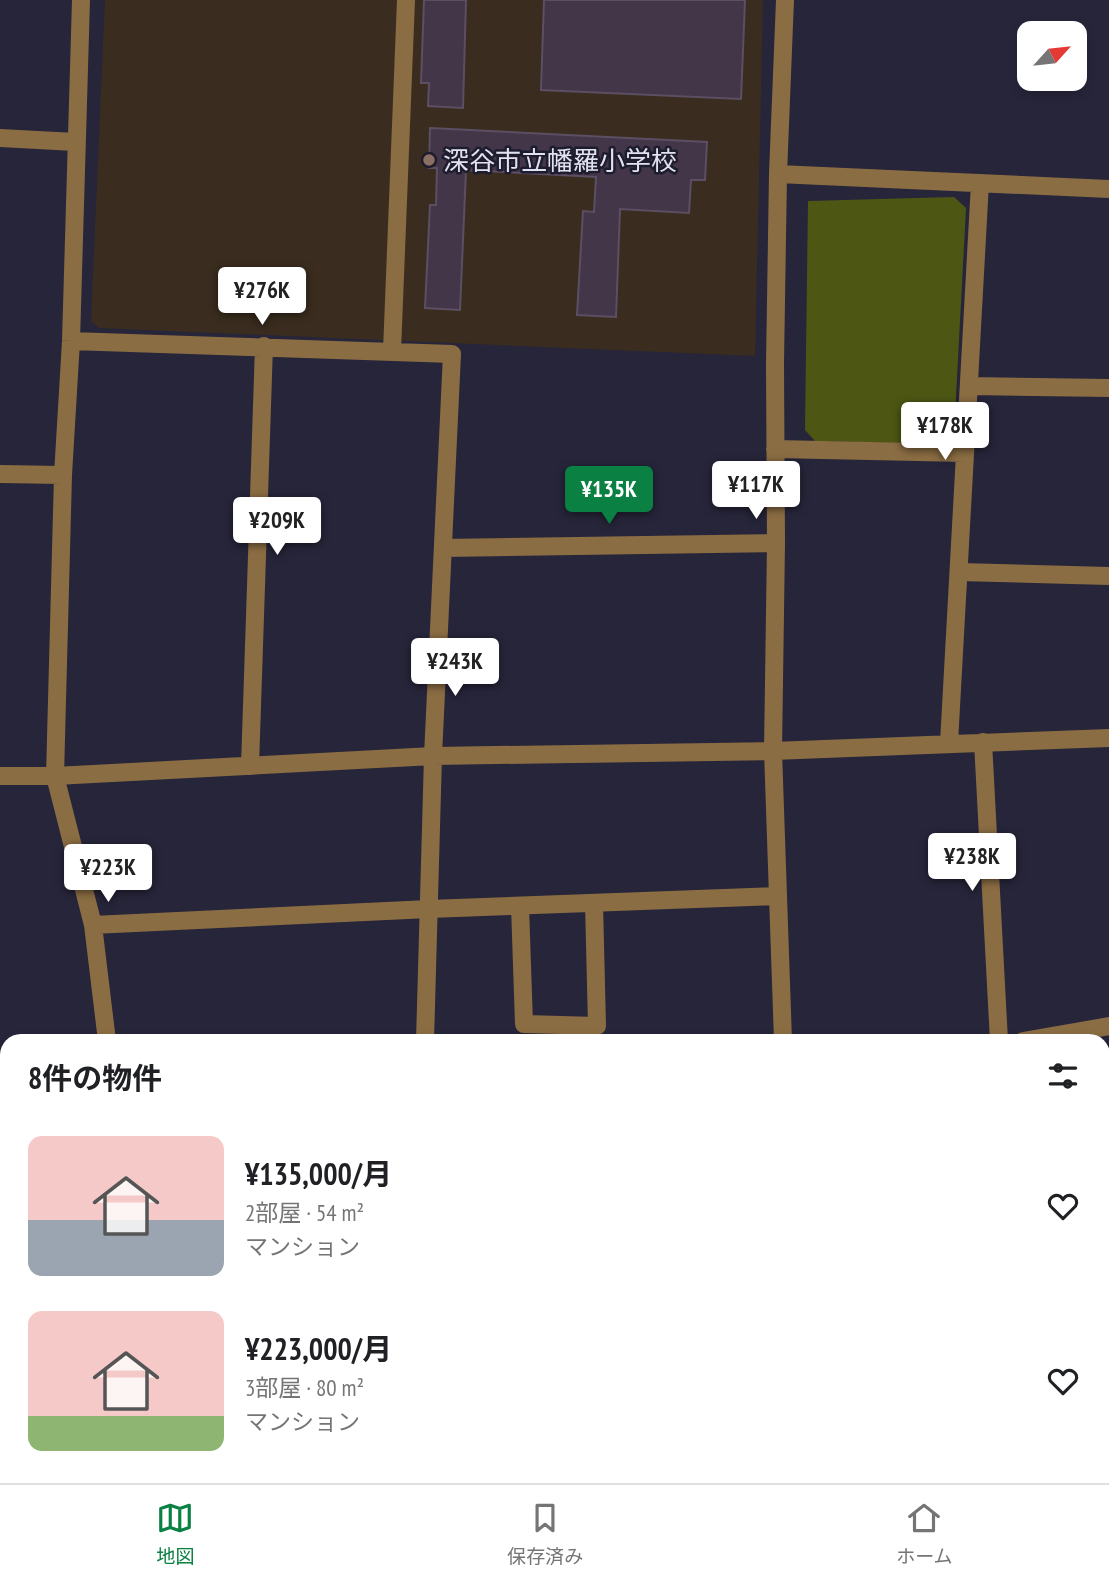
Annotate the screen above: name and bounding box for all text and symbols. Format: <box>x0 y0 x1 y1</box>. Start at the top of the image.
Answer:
north arrow <box>1017 21 1087 91</box>
map controls <box>1017 21 1087 91</box>
place label: 深谷市立幡羅小学校 <box>443 144 677 177</box>
marker: 深谷市立幡羅小学校 <box>421 152 437 168</box>
pin: ¥276K <box>213 268 311 327</box>
text: ¥276K <box>234 275 290 304</box>
pin: ¥178K <box>896 402 994 462</box>
text: ¥178K <box>917 410 973 439</box>
pin: ¥117K <box>707 462 805 521</box>
pin: ¥135K <box>560 466 658 526</box>
text: ¥117K <box>728 469 784 498</box>
text: ¥135K <box>581 474 637 503</box>
pin: ¥209K <box>228 498 326 557</box>
text: ¥209K <box>249 505 305 534</box>
pin: ¥243K <box>406 638 504 698</box>
text: ¥243K <box>427 646 483 675</box>
pin: ¥238K <box>923 834 1021 893</box>
text: ¥238K <box>944 841 1000 870</box>
pin: ¥223K <box>59 844 157 904</box>
text: ¥223K <box>80 852 136 881</box>
icon: filters <box>1044 1057 1082 1095</box>
text: 8件の物件 <box>28 1058 162 1097</box>
text: ¥135,000/月 <box>245 1154 392 1193</box>
icon: home <box>84 1164 168 1248</box>
icon: heart <box>1044 1187 1082 1225</box>
text: 2部屋 · 54 m² <box>245 1198 364 1227</box>
text: マンション <box>245 1232 360 1261</box>
text: ¥223,000/月 <box>245 1329 392 1368</box>
icon: home <box>84 1339 168 1423</box>
icon: heart <box>1044 1362 1082 1400</box>
text: 3部屋 · 80 m² <box>245 1373 364 1402</box>
text: マンション <box>245 1407 360 1436</box>
tab: 地図 <box>156 1499 194 1568</box>
tab: 保存済み <box>507 1499 583 1568</box>
tab: ホーム <box>896 1499 953 1568</box>

